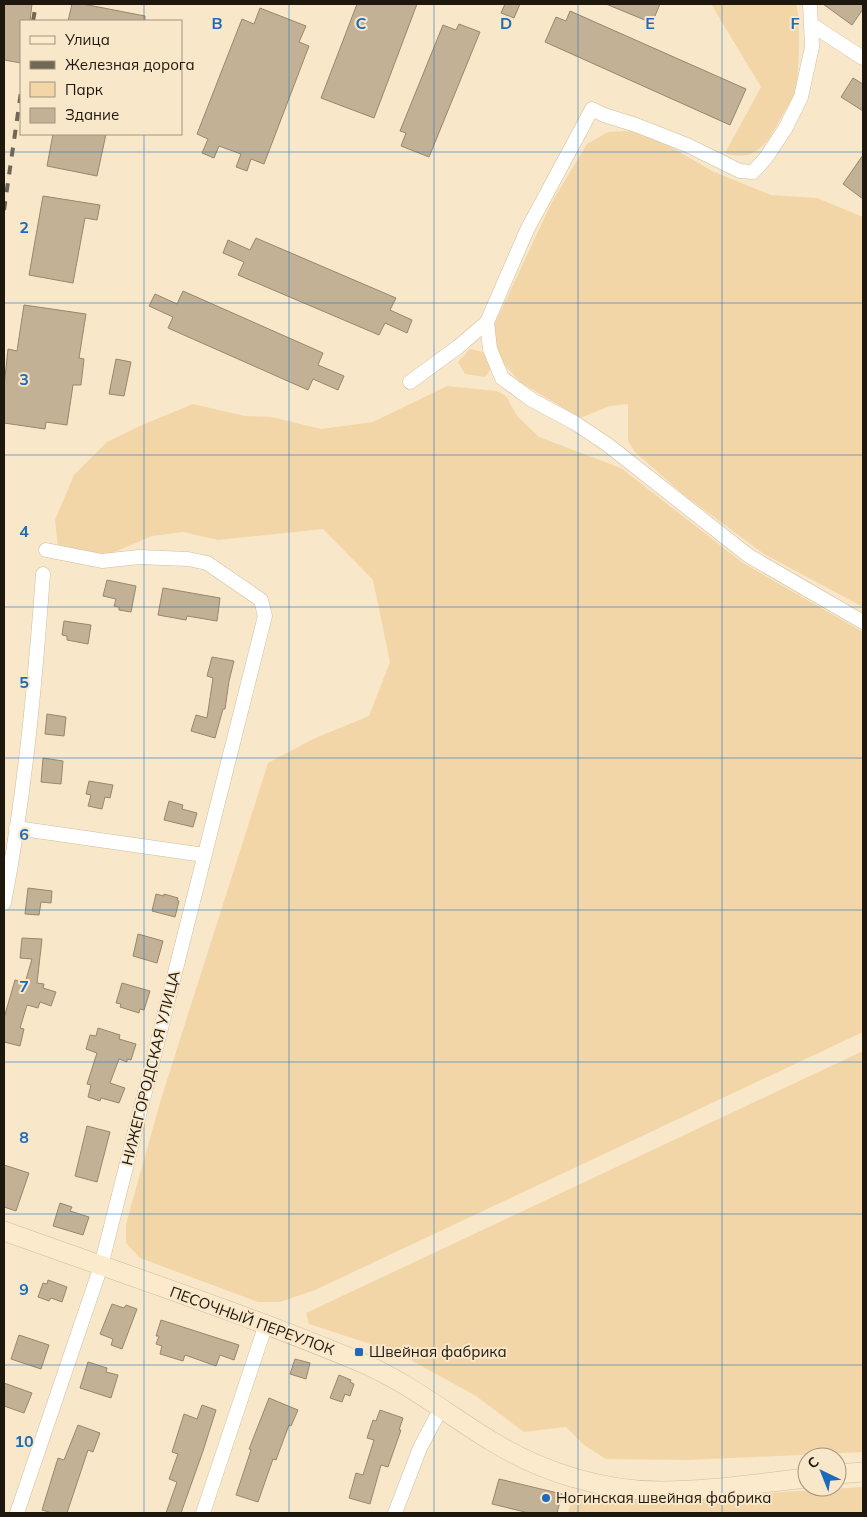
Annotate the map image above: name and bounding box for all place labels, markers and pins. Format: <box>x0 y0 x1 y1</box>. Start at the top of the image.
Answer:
place label: Швейная фабрика <box>369 1342 507 1361</box>
marker: Швейная фабрика <box>353 1346 365 1358</box>
place label: Ногинская швейная фабрика <box>556 1488 771 1507</box>
marker: Ногинская швейная фабрика <box>540 1492 552 1504</box>

